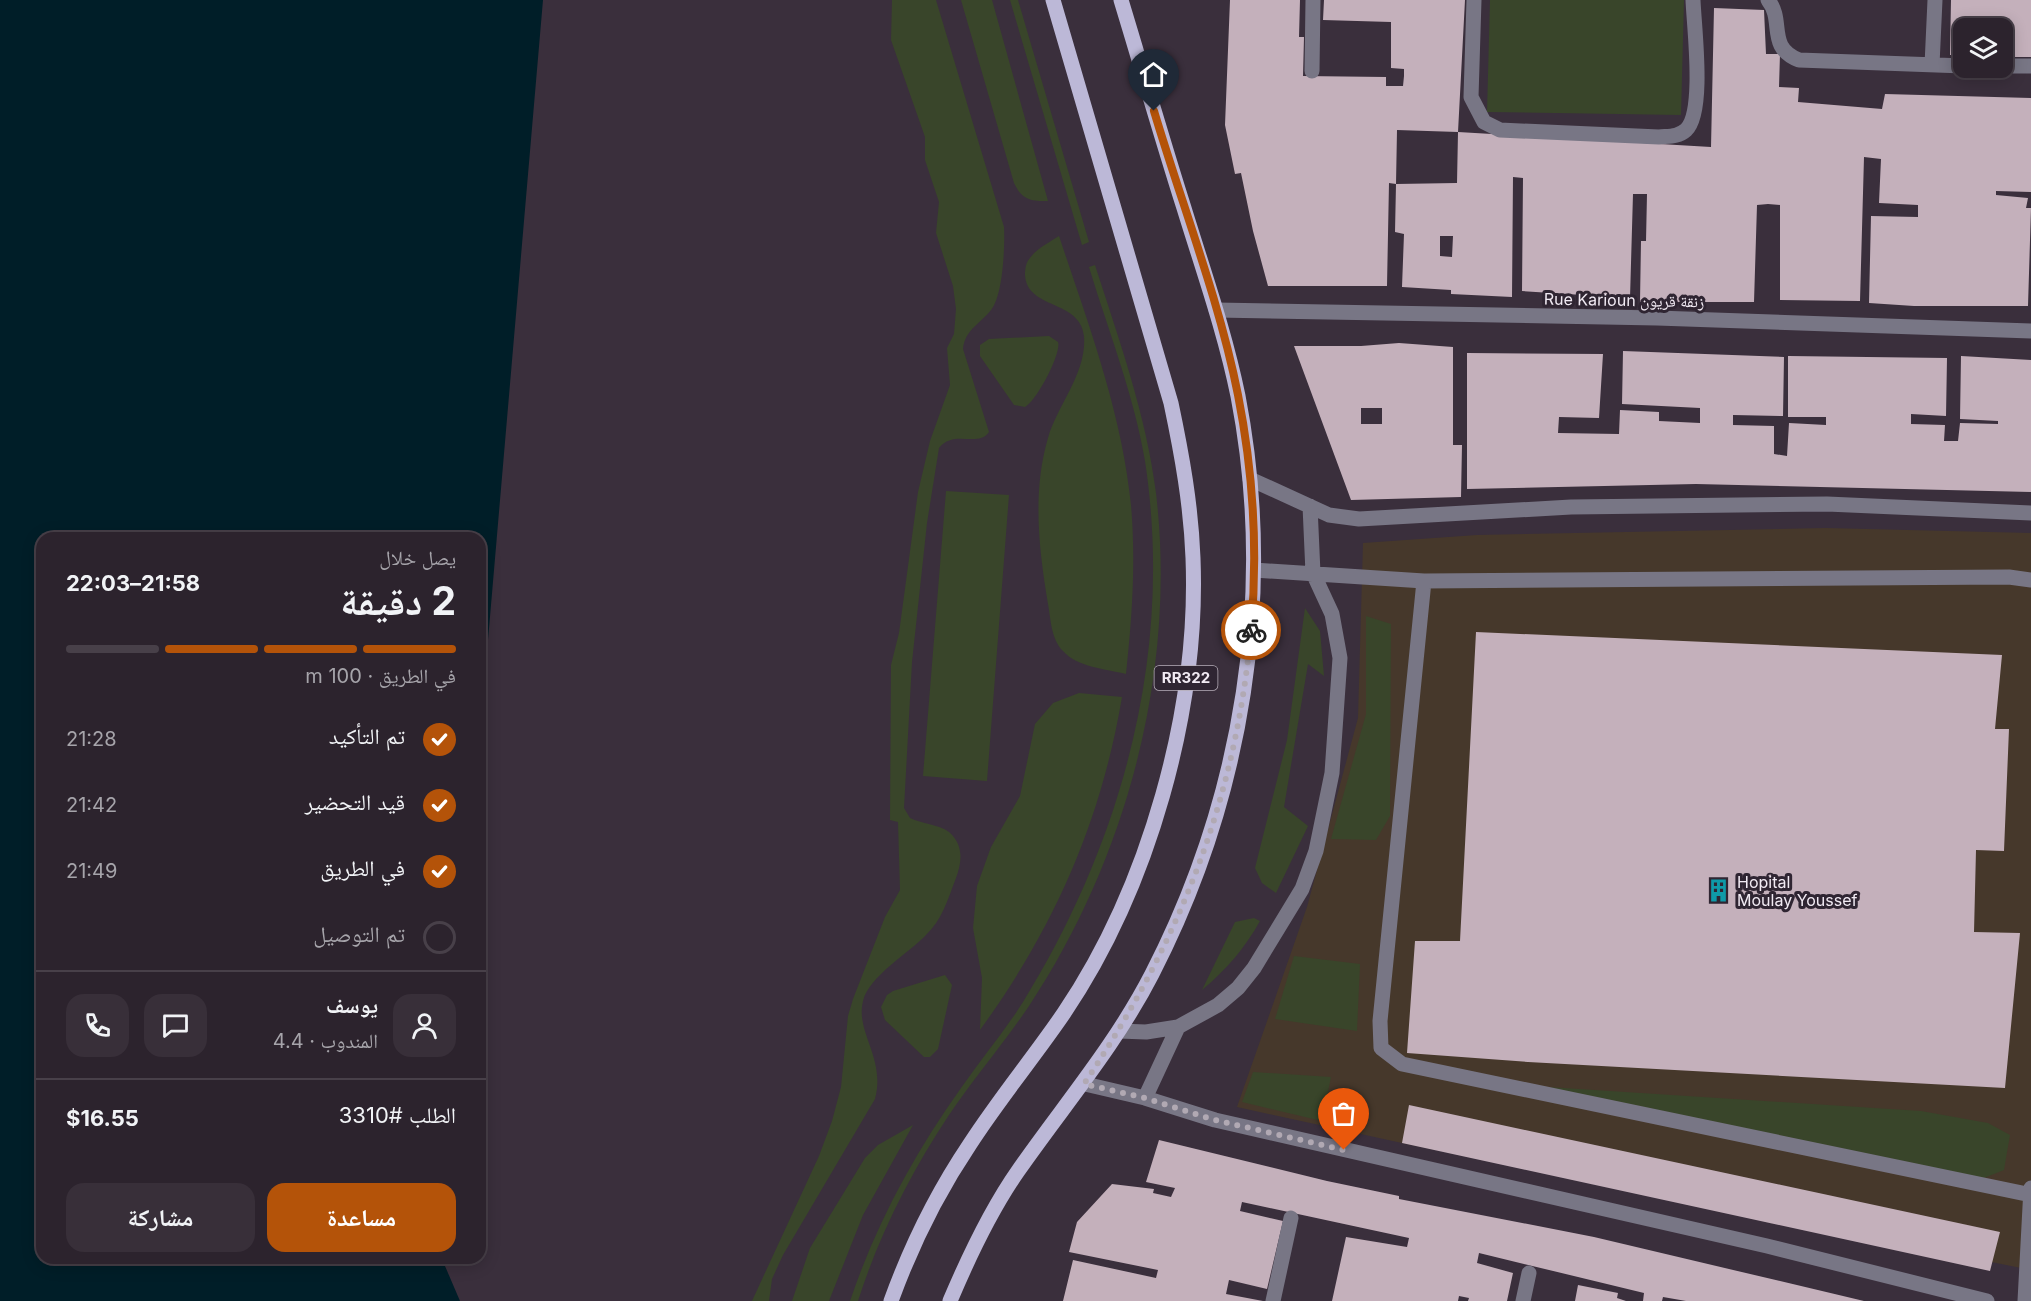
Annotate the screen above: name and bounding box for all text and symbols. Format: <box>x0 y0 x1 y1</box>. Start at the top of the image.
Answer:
map controls <box>1953 18 2013 78</box>
button: layers <box>1953 18 2013 78</box>
pin <box>1128 49 1179 111</box>
icon: home <box>1137 58 1170 91</box>
street label: Rue Karioun زنقة قريون <box>1544 289 1704 312</box>
text: يصل خلال <box>379 546 456 570</box>
text: 21:58–22:03 <box>66 570 200 596</box>
text: 2 دقيقة <box>340 577 456 624</box>
courier <box>1221 600 1281 660</box>
icon: bike <box>1235 614 1268 647</box>
text: في الطريق · 100 m <box>305 664 456 688</box>
road number: RR322 <box>1154 666 1218 690</box>
text: تم التأكيد <box>329 723 405 749</box>
icon: check <box>423 723 456 756</box>
text: 21:28 <box>66 727 117 751</box>
text: قيد التحضير <box>305 789 405 815</box>
icon: check <box>423 789 456 822</box>
text: 21:42 <box>66 793 117 817</box>
text: في الطريق <box>320 855 405 881</box>
icon: check <box>423 855 456 888</box>
text: 21:49 <box>66 859 117 883</box>
place label: Hopital Moulay Youssef <box>1737 872 1858 910</box>
building icon: Hopital Moulay Youssef <box>1706 878 1732 904</box>
text: تم التوصيل <box>313 921 405 947</box>
text: يوسف <box>326 992 378 1018</box>
button: phone <box>66 994 129 1057</box>
button: chat <box>144 994 207 1057</box>
button: person <box>393 994 456 1057</box>
text: المندوب · 4.4 <box>273 1029 378 1053</box>
pin <box>1318 1088 1369 1150</box>
icon: bag <box>1327 1097 1360 1130</box>
text: الطلب #3310 <box>339 1102 456 1128</box>
text: $16.55 <box>66 1105 139 1131</box>
button: مشاركة <box>66 1183 255 1252</box>
button: مساعدة <box>267 1183 456 1252</box>

